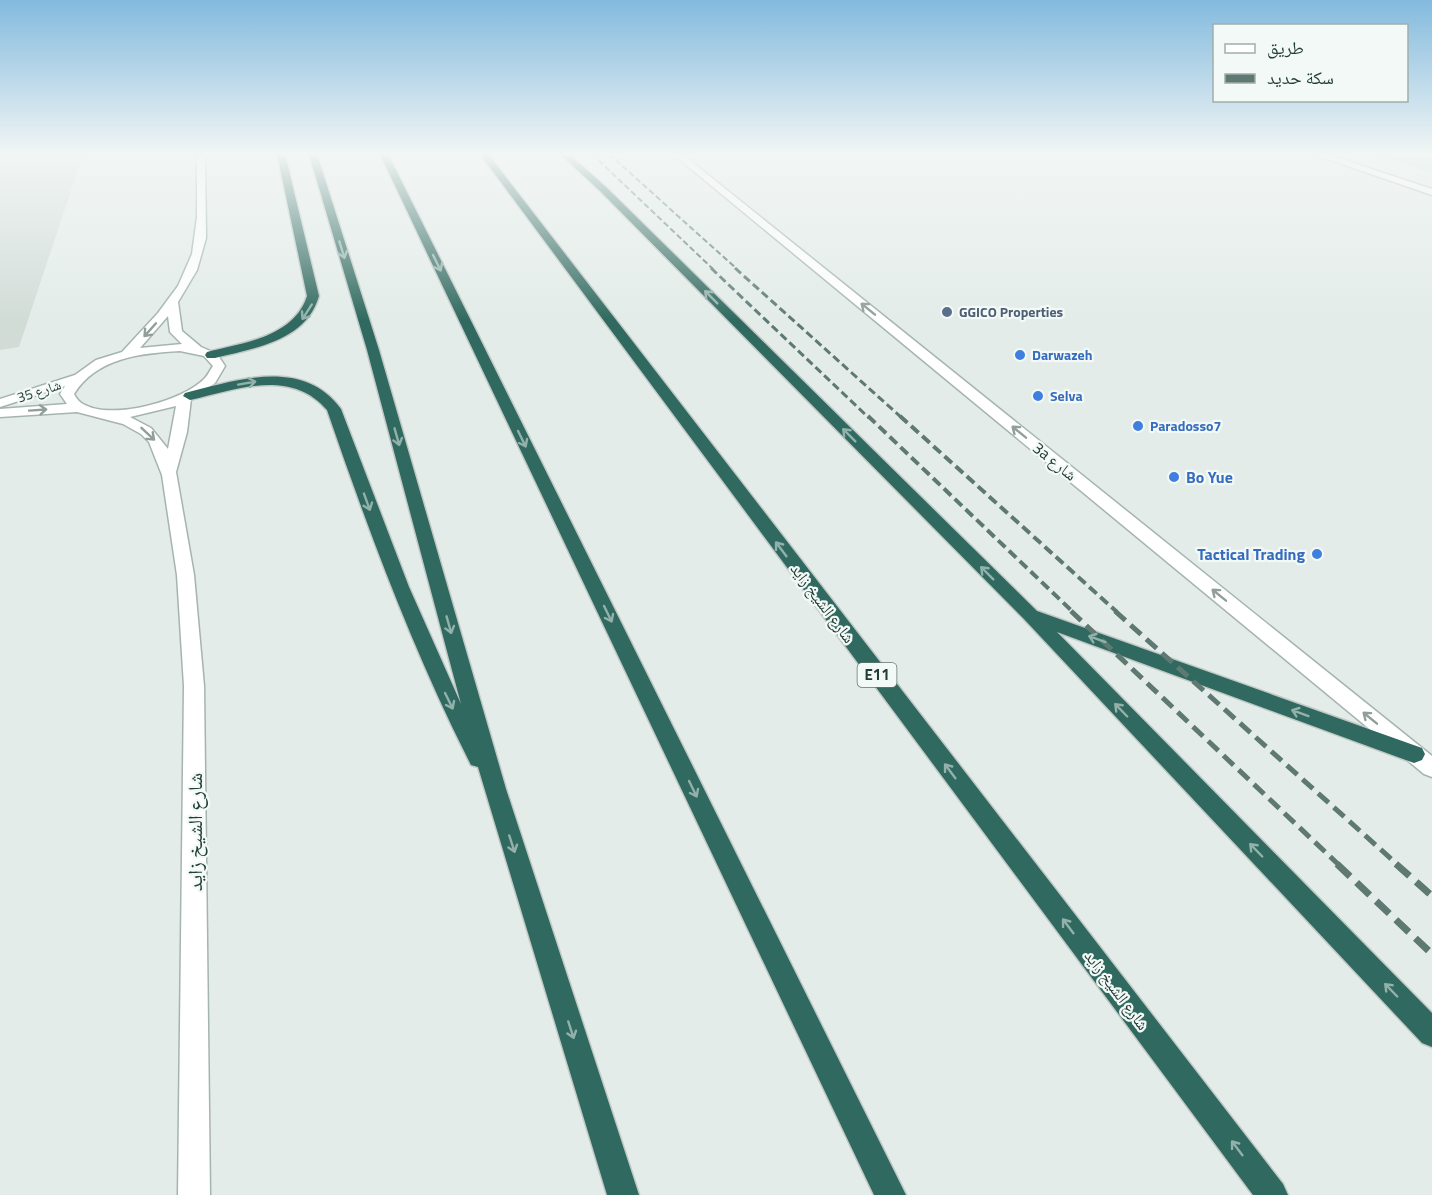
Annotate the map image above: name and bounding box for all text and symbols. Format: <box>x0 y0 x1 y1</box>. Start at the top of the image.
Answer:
legend <box>1213 24 1408 102</box>
text: طريق <box>1267 34 1304 61</box>
text: سكة حديد <box>1267 64 1334 91</box>
one-way arrow <box>337 240 348 259</box>
one-way arrow <box>431 254 443 272</box>
one-way arrow <box>704 290 719 305</box>
place label: GGICO Properties <box>959 301 1064 322</box>
one-way arrow <box>860 302 876 315</box>
one-way arrow <box>300 304 313 321</box>
marker: GGICO Properties <box>940 305 954 319</box>
one-way arrow <box>143 322 157 337</box>
place label: Darwazeh <box>1032 344 1093 365</box>
marker: Darwazeh <box>1013 348 1027 362</box>
street label: شارع 35 <box>14 374 64 408</box>
one-way arrow <box>237 378 257 389</box>
place label: Selva <box>1050 385 1083 406</box>
marker: Selva <box>1031 389 1045 403</box>
one-way arrow <box>27 404 47 415</box>
place label: Paradosso7 <box>1150 415 1221 436</box>
marker: Paradosso7 <box>1131 419 1145 433</box>
one-way arrow <box>1012 425 1027 439</box>
one-way arrow <box>140 427 155 441</box>
one-way arrow <box>842 427 857 442</box>
one-way arrow <box>392 428 403 447</box>
one-way arrow <box>517 429 529 447</box>
street label: 3a شارع <box>1028 436 1082 486</box>
place label: Bo Yue <box>1186 465 1233 489</box>
marker: Bo Yue <box>1167 470 1181 484</box>
one-way arrow <box>362 492 373 510</box>
one-way arrow <box>775 541 788 557</box>
place label: Tactical Trading <box>1197 542 1305 566</box>
marker: Tactical Trading <box>1310 547 1324 561</box>
street label: شارع الشيخ زايد <box>785 558 861 648</box>
one-way arrow <box>980 565 995 580</box>
one-way arrow <box>1211 589 1227 602</box>
one-way arrow <box>602 605 614 623</box>
one-way arrow <box>444 615 456 634</box>
one-way arrow <box>1088 632 1107 643</box>
road number: E11 <box>858 663 896 687</box>
one-way arrow <box>443 692 455 710</box>
one-way arrow <box>1113 702 1128 717</box>
one-way arrow <box>1291 706 1310 717</box>
one-way arrow <box>1362 712 1378 725</box>
one-way arrow <box>944 763 957 779</box>
street label: شارع الشيخ زايد <box>179 773 210 891</box>
one-way arrow <box>687 780 699 798</box>
one-way arrow <box>508 834 519 853</box>
one-way arrow <box>1249 843 1263 858</box>
one-way arrow <box>1062 919 1075 935</box>
street label: شارع الشيخ زايد <box>1079 945 1155 1035</box>
one-way arrow <box>1384 983 1399 998</box>
one-way arrow <box>566 1020 577 1039</box>
one-way arrow <box>1231 1141 1243 1157</box>

